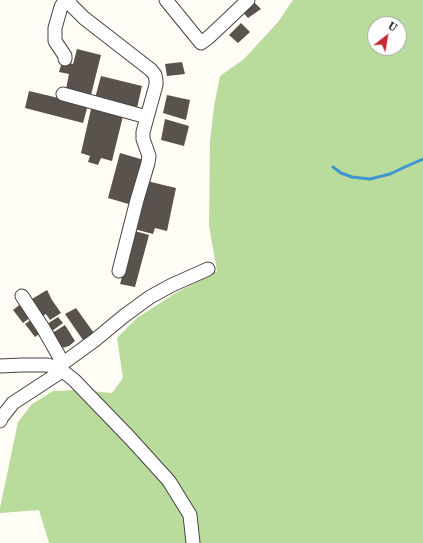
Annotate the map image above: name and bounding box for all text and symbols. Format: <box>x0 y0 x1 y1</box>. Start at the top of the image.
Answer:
north arrow <box>367 16 407 56</box>
text: U <box>386 18 400 35</box>

